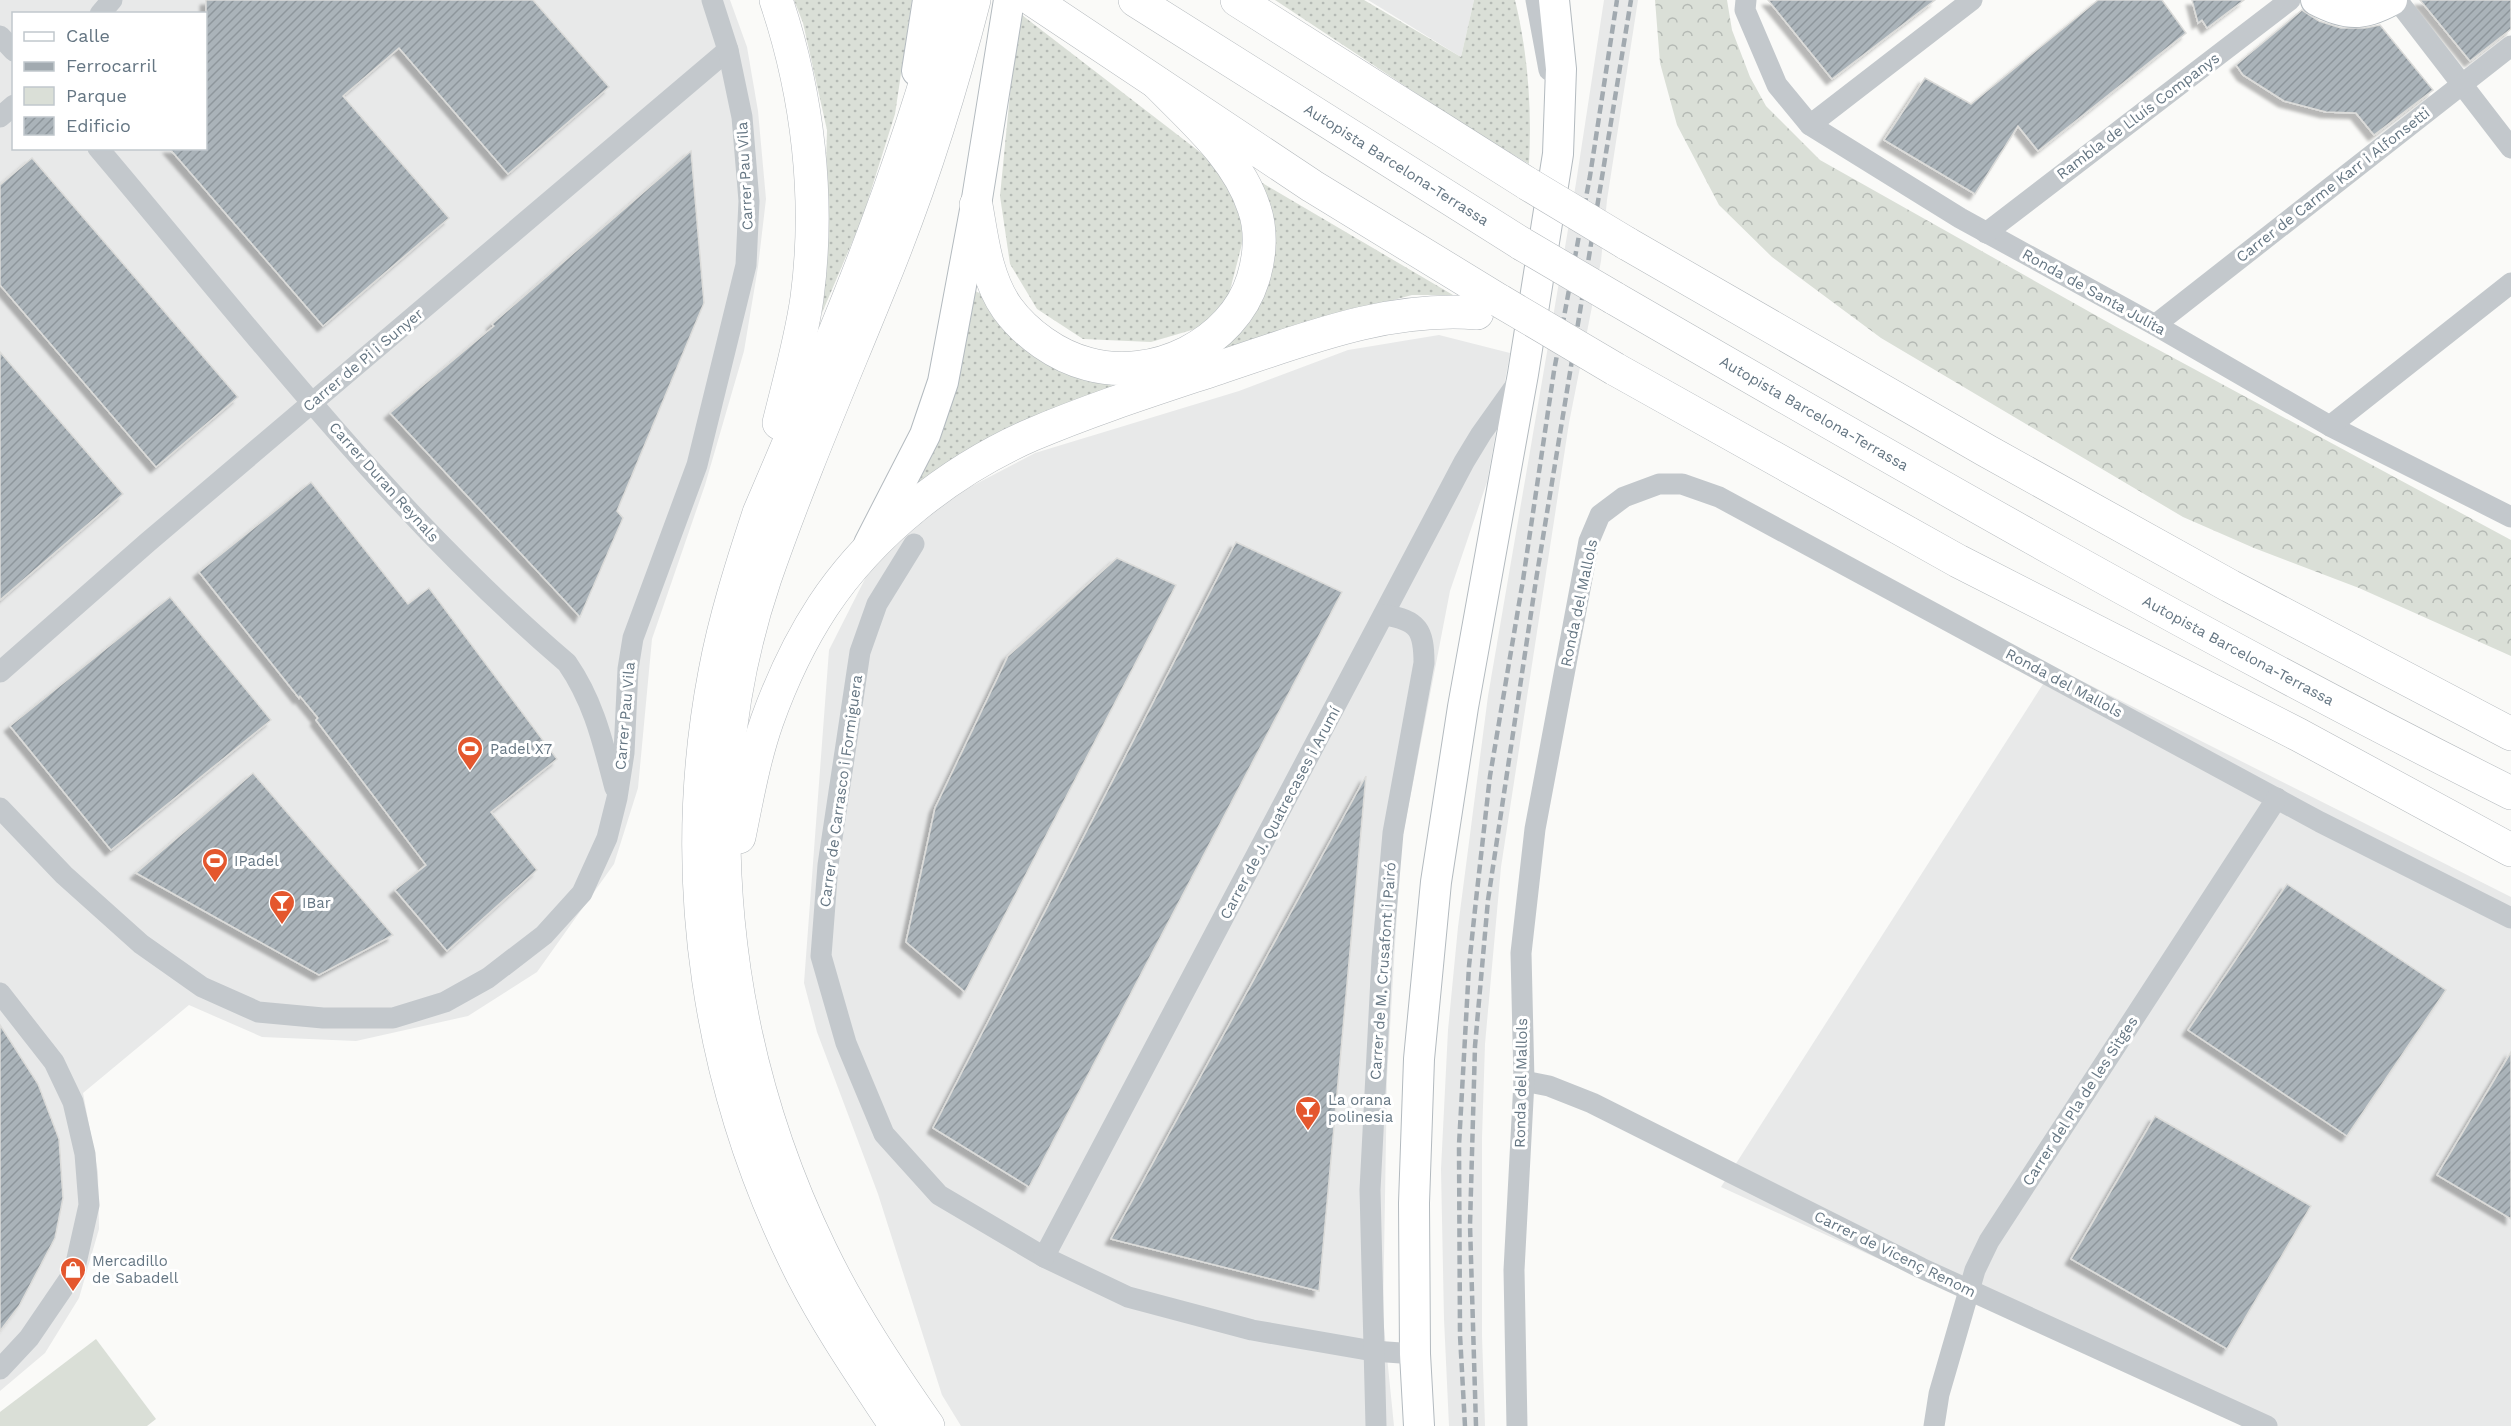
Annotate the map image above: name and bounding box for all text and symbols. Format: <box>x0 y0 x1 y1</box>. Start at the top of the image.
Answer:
legend <box>12 12 207 150</box>
text: Calle <box>66 25 110 46</box>
street label: Rambla de Lluís Companys <box>2053 49 2223 183</box>
text: Ferrocarril <box>66 55 157 76</box>
text: Parque <box>66 85 127 106</box>
street label: Autopista Barcelona-Terrassa <box>1301 100 1492 230</box>
street label: Carrer de Carme Karr i Alfonsetti <box>2233 104 2433 266</box>
text: Edificio <box>66 115 131 136</box>
street label: Carrer Pau Vila <box>733 121 757 231</box>
street label: Ronda de Santa Julita <box>2019 245 2169 339</box>
street label: Carrer de Pi i Sunyer <box>299 304 427 416</box>
street label: Autopista Barcelona-Terrassa <box>1716 352 1912 475</box>
street label: Carrer Duran Reynals <box>325 418 443 546</box>
street label: Ronda del Mallols <box>1557 538 1601 668</box>
street label: Autopista Barcelona-Terrassa <box>2139 592 2338 710</box>
street label: Ronda del Mallols <box>2002 645 2126 721</box>
street label: Carrer Pau Vila <box>611 661 639 771</box>
street label: Carrer de Carrasco i Formiguera <box>816 673 866 908</box>
street label: Carrer de J. Quatrecases i Arumí <box>1216 704 1344 922</box>
sports icon: Padel X7 <box>455 734 485 772</box>
place label: Padel X7 <box>490 740 552 758</box>
sports icon: IPadel <box>200 846 230 884</box>
place label: IPadel <box>234 852 279 870</box>
street label: Carrer de M. Crusafont i Pairó <box>1366 861 1400 1081</box>
bar icon: IBar <box>267 888 297 926</box>
place label: IBar <box>302 894 331 912</box>
street label: Carrer del Pla de les Sitges <box>2018 1013 2142 1189</box>
street label: Ronda del Mallols <box>1511 1018 1531 1148</box>
place label: La orana polinesia <box>1328 1091 1394 1126</box>
bar icon: La orana polinesia <box>1293 1094 1323 1132</box>
street label: Carrer de Vicenç Renom <box>1811 1207 1979 1301</box>
place label: Mercadillo de Sabadell <box>92 1252 179 1287</box>
shop icon: Mercadillo de Sabadell <box>58 1255 88 1293</box>

